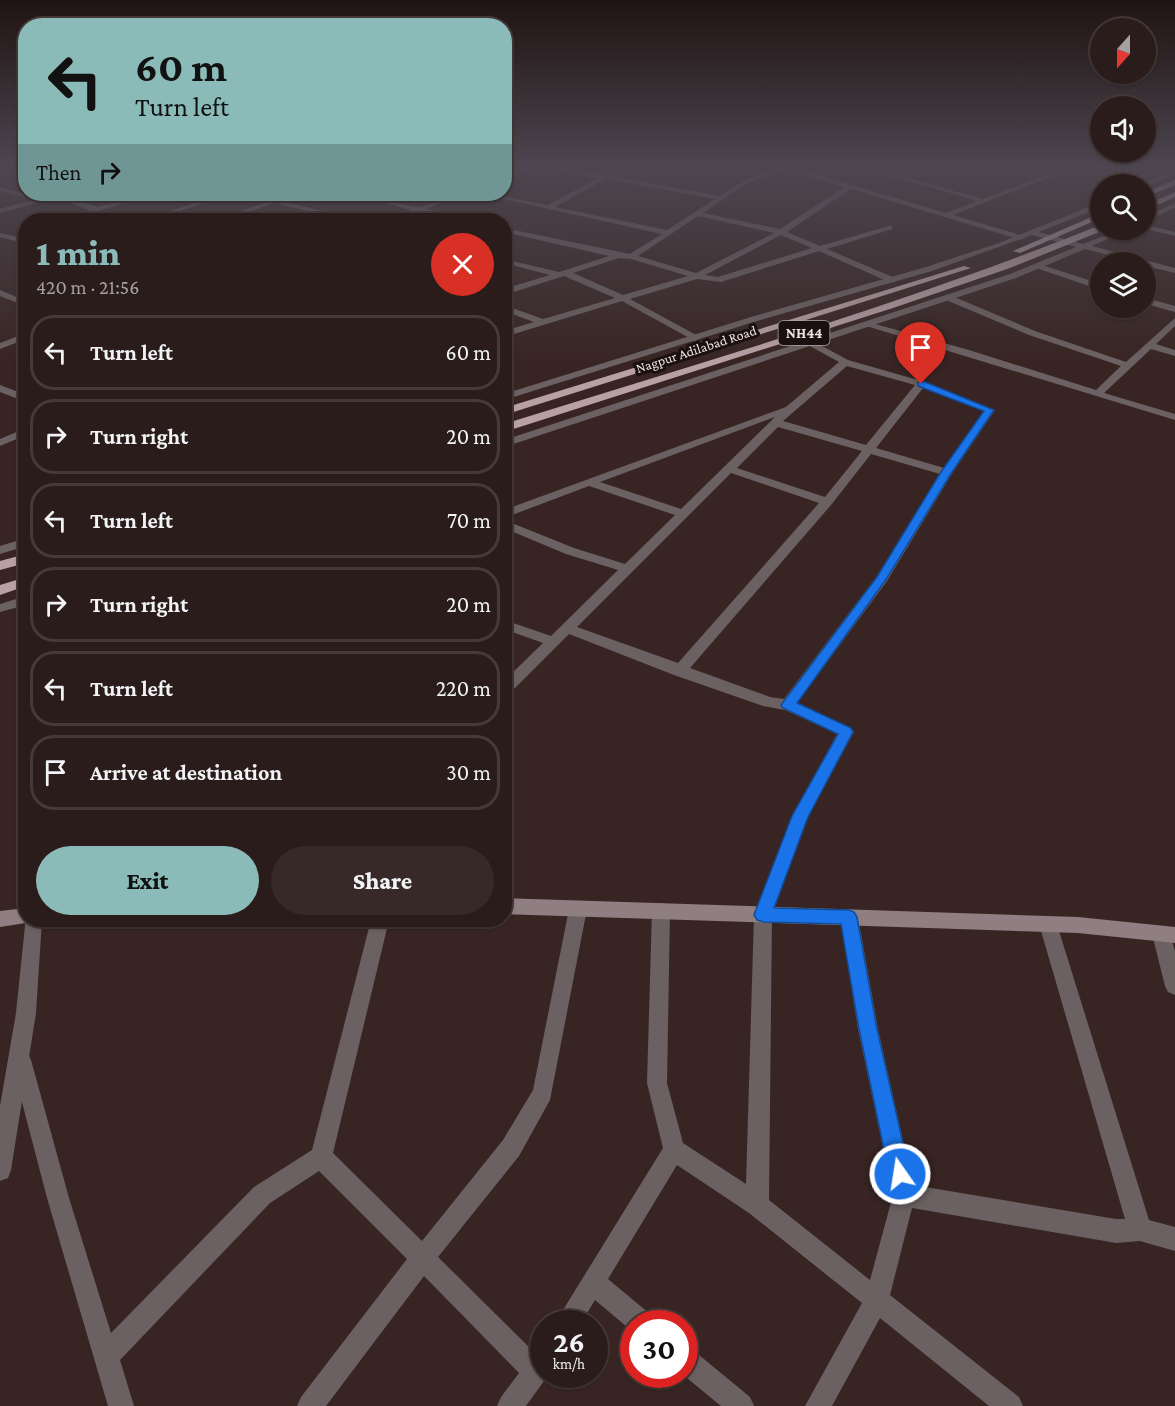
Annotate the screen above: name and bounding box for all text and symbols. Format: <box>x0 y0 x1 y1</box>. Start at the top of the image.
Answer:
north arrow <box>1090 18 1156 84</box>
map controls <box>1090 18 1156 318</box>
icon: left <box>36 42 114 120</box>
text: 60 m <box>135 43 227 90</box>
text: Turn left <box>135 92 229 122</box>
button: sound <box>1090 96 1156 162</box>
icon: right <box>93 156 126 189</box>
text: Then <box>36 160 81 185</box>
button: search <box>1090 174 1156 240</box>
text: 1 min <box>36 233 120 273</box>
button: close <box>431 233 494 296</box>
button: layers <box>1090 252 1156 318</box>
text: 420 m · 21:56 <box>36 276 139 298</box>
road number: NH44 <box>778 321 830 345</box>
street label: Nagpur Adilabad Road <box>634 322 759 376</box>
pin <box>895 322 946 384</box>
icon: arrive <box>904 331 937 364</box>
icon: left <box>39 336 72 369</box>
text: Turn left <box>90 340 173 365</box>
text: 60 m <box>446 340 491 365</box>
icon: right <box>39 420 72 453</box>
text: Turn right <box>90 424 188 449</box>
text: 20 m <box>446 424 491 449</box>
icon: left <box>39 504 72 537</box>
text: Turn left <box>90 508 173 533</box>
text: 70 m <box>447 508 491 533</box>
icon: right <box>39 588 72 621</box>
text: Turn right <box>90 592 188 617</box>
text: 20 m <box>446 592 491 617</box>
icon: left <box>39 672 72 705</box>
text: Turn left <box>90 676 173 701</box>
text: 220 m <box>436 676 491 701</box>
icon: arrive <box>39 756 72 789</box>
text: Arrive at destination <box>90 760 282 785</box>
text: 30 m <box>446 760 491 785</box>
button: Exit <box>36 846 259 915</box>
button: Share <box>271 846 494 915</box>
position arrow <box>868 1142 932 1206</box>
speed limit sign: 30 <box>620 1310 698 1388</box>
text: 26 <box>553 1325 585 1358</box>
text: km/h <box>553 1356 585 1372</box>

